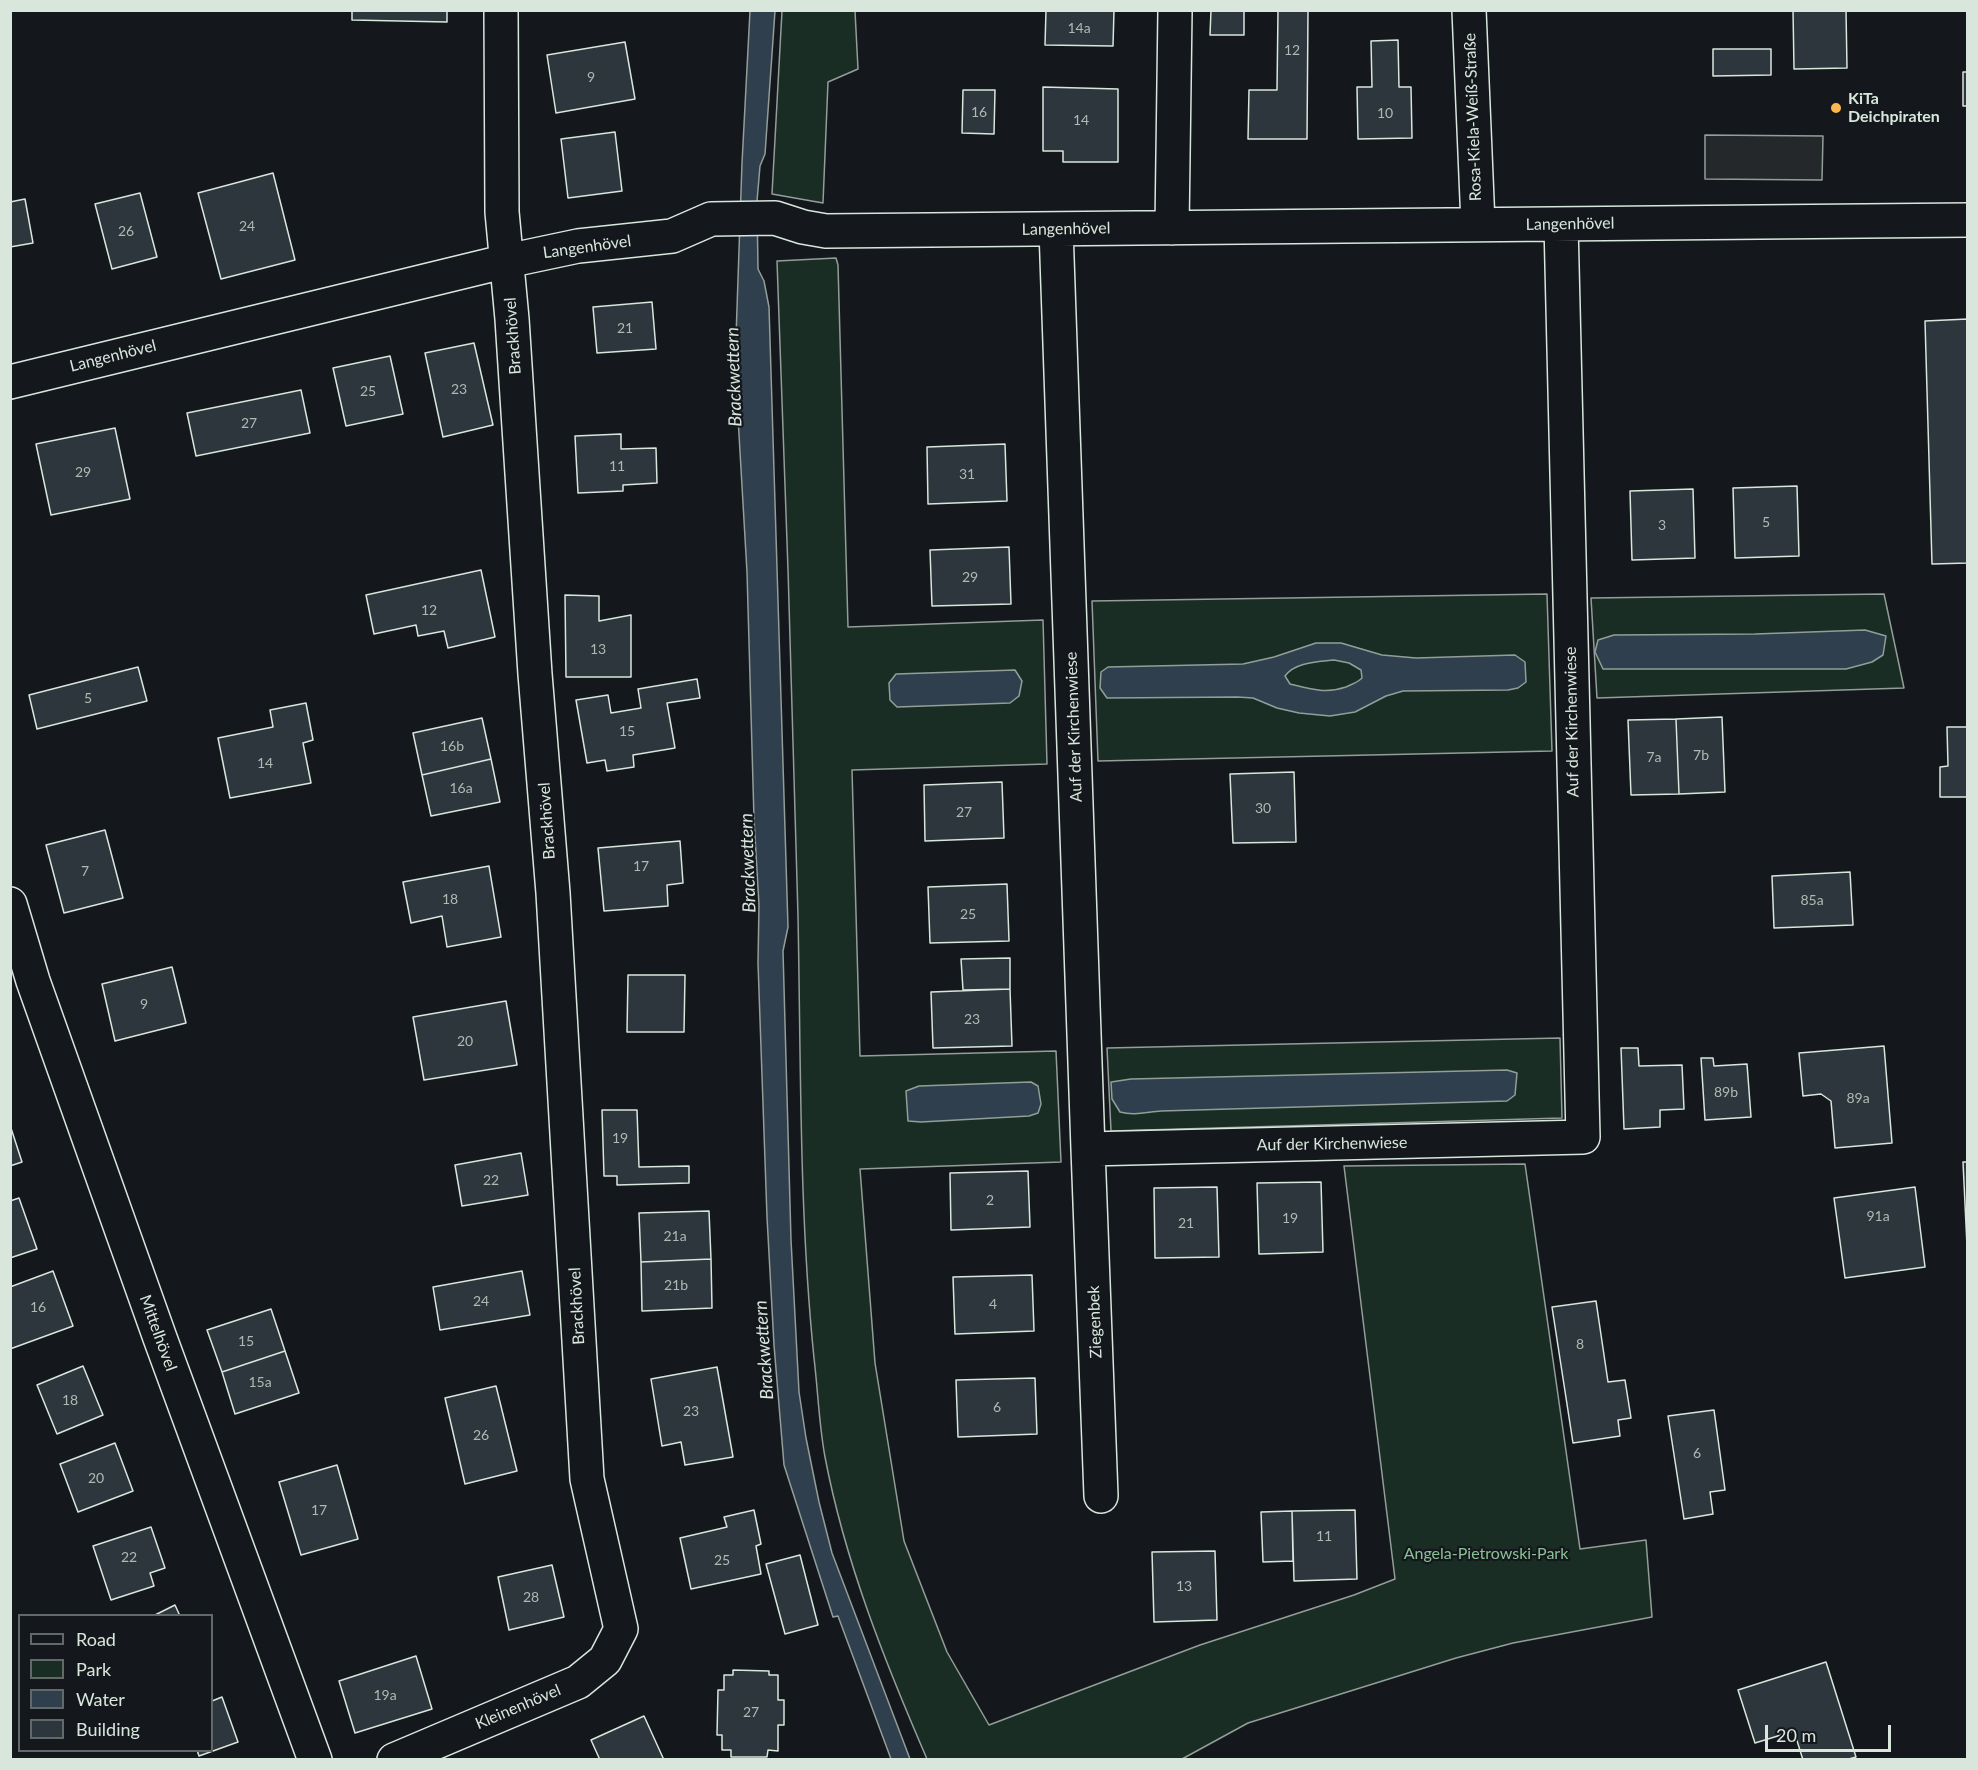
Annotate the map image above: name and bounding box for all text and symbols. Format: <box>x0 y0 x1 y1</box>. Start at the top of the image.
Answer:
house number: 14a <box>1067 20 1091 36</box>
street label: Rosa-Kiela-Weiß-Straße <box>1460 33 1486 201</box>
house number: 12 <box>1284 42 1300 58</box>
house number: 9 <box>587 69 595 85</box>
place label: KiTa Deichpiraten <box>1848 89 1940 127</box>
marker: KiTa Deichpiraten <box>1829 101 1843 115</box>
house number: 16 <box>971 104 987 120</box>
house number: 10 <box>1377 105 1393 121</box>
house number: 14 <box>1073 112 1089 128</box>
street label: Langenhövel <box>1525 214 1615 234</box>
house number: 24 <box>239 218 255 234</box>
street label: Langenhövel <box>1021 219 1111 239</box>
house number: 26 <box>118 223 134 239</box>
street label: Langenhövel <box>542 231 632 263</box>
street label: Brackhövel <box>501 297 525 375</box>
house number: 21 <box>617 320 633 336</box>
water label: Brackwettern <box>721 327 747 427</box>
street label: Langenhövel <box>68 336 158 376</box>
house number: 23 <box>451 381 467 397</box>
house number: 25 <box>360 383 376 399</box>
house number: 27 <box>241 415 257 431</box>
house number: 11 <box>609 458 625 474</box>
house number: 29 <box>75 464 91 480</box>
house number: 31 <box>959 466 975 482</box>
house number: 5 <box>1762 514 1770 530</box>
house number: 3 <box>1658 517 1666 533</box>
house number: 29 <box>962 569 978 585</box>
house number: 12 <box>421 602 437 618</box>
house number: 13 <box>590 641 606 657</box>
street label: Auf der Kirchenwiese <box>1561 647 1583 797</box>
street label: Auf der Kirchenwiese <box>1062 651 1086 803</box>
house number: 5 <box>84 690 92 706</box>
house number: 15 <box>619 723 635 739</box>
house number: 16b <box>440 738 464 754</box>
house number: 7b <box>1693 747 1709 763</box>
house number: 7a <box>1646 749 1662 765</box>
house number: 14 <box>257 755 273 771</box>
house number: 16a <box>449 780 473 796</box>
street label: Brackhövel <box>535 782 559 860</box>
house number: 30 <box>1255 800 1271 816</box>
house number: 27 <box>956 804 972 820</box>
water label: Brackwettern <box>735 813 761 913</box>
house number: 17 <box>633 858 649 874</box>
house number: 7 <box>81 863 89 879</box>
house number: 18 <box>442 891 458 907</box>
house number: 85a <box>1800 892 1824 908</box>
house number: 25 <box>960 906 976 922</box>
house number: 9 <box>140 996 148 1012</box>
house number: 23 <box>964 1011 980 1027</box>
house number: 20 <box>457 1033 473 1049</box>
house number: 89b <box>1714 1084 1738 1100</box>
house number: 89a <box>1846 1090 1870 1106</box>
house number: 19 <box>612 1130 628 1146</box>
street label: Auf der Kirchenwiese <box>1257 1133 1407 1155</box>
house number: 22 <box>483 1172 499 1188</box>
house number: 2 <box>986 1192 994 1208</box>
house number: 91a <box>1866 1208 1890 1224</box>
house number: 19 <box>1282 1210 1298 1226</box>
house number: 21 <box>1178 1215 1194 1231</box>
house number: 21a <box>663 1228 687 1244</box>
street label: Brackhövel <box>565 1267 589 1345</box>
house number: 21b <box>664 1277 688 1293</box>
street label: Ziegenbek <box>1084 1285 1106 1359</box>
street label: Mittelhövel <box>135 1292 181 1374</box>
house number: 24 <box>473 1293 489 1309</box>
house number: 4 <box>989 1296 997 1312</box>
house number: 16 <box>30 1299 46 1315</box>
water label: Brackwettern <box>750 1300 778 1400</box>
house number: 15 <box>238 1333 254 1349</box>
house number: 8 <box>1576 1336 1584 1352</box>
house number: 15a <box>248 1374 272 1390</box>
house number: 18 <box>62 1392 78 1408</box>
house number: 6 <box>993 1399 1001 1415</box>
house number: 23 <box>683 1403 699 1419</box>
house number: 26 <box>473 1427 489 1443</box>
house number: 6 <box>1693 1445 1701 1461</box>
house number: 20 <box>88 1470 104 1486</box>
house number: 17 <box>311 1502 327 1518</box>
house number: 11 <box>1316 1528 1332 1544</box>
park label: Angela-Pietrowski-Park <box>1404 1544 1568 1564</box>
house number: 22 <box>121 1549 137 1565</box>
house number: 25 <box>714 1552 730 1568</box>
house number: 13 <box>1176 1578 1192 1594</box>
house number: 28 <box>523 1589 539 1605</box>
legend <box>18 1614 213 1752</box>
text: Road <box>76 1628 116 1650</box>
text: Park <box>76 1658 111 1680</box>
street label: Kleinenhövel <box>472 1680 564 1734</box>
house number: 19a <box>373 1687 397 1703</box>
text: Water <box>76 1688 125 1710</box>
house number: 27 <box>743 1704 759 1720</box>
scale bar <box>1768 1713 1894 1751</box>
text: Building <box>76 1718 140 1740</box>
text: 20 m <box>1776 1724 1816 1746</box>

